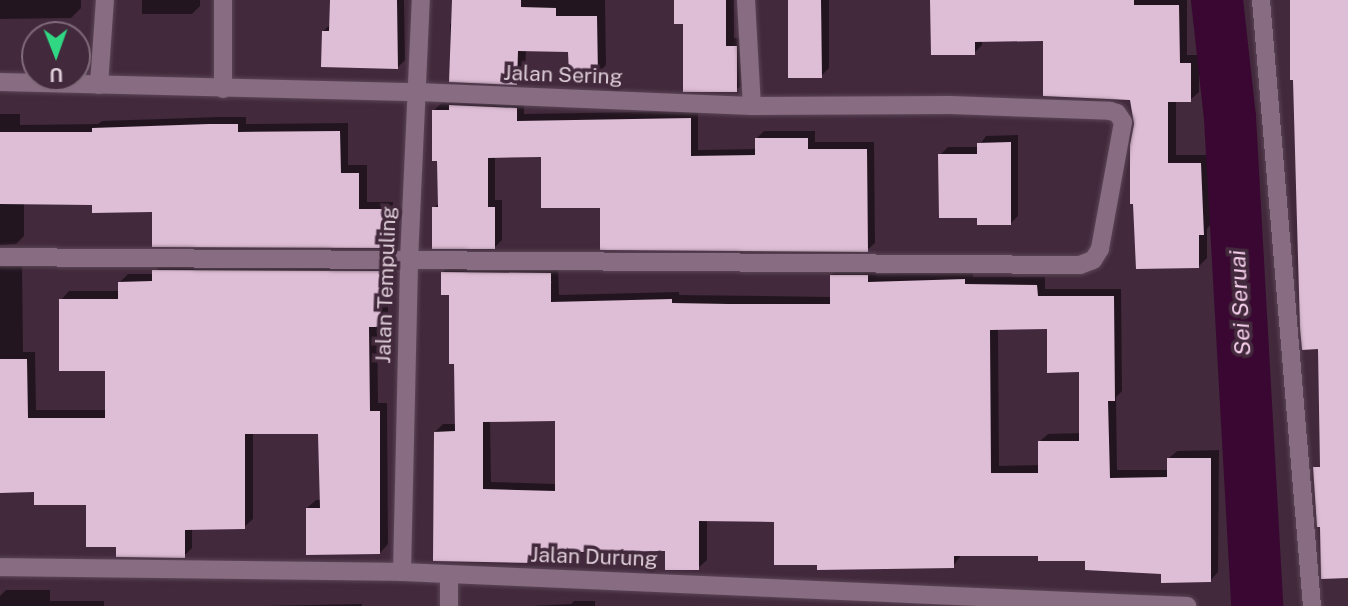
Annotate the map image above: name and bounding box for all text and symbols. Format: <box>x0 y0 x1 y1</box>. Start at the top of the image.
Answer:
north arrow <box>21 21 91 91</box>
street label: Jalan Sering <box>503 60 623 90</box>
text: U <box>49 64 63 86</box>
street label: Jalan Tempuling <box>371 206 401 364</box>
water label: Sei Seruai <box>1223 249 1257 357</box>
street label: Jalan Durung <box>530 542 658 572</box>

